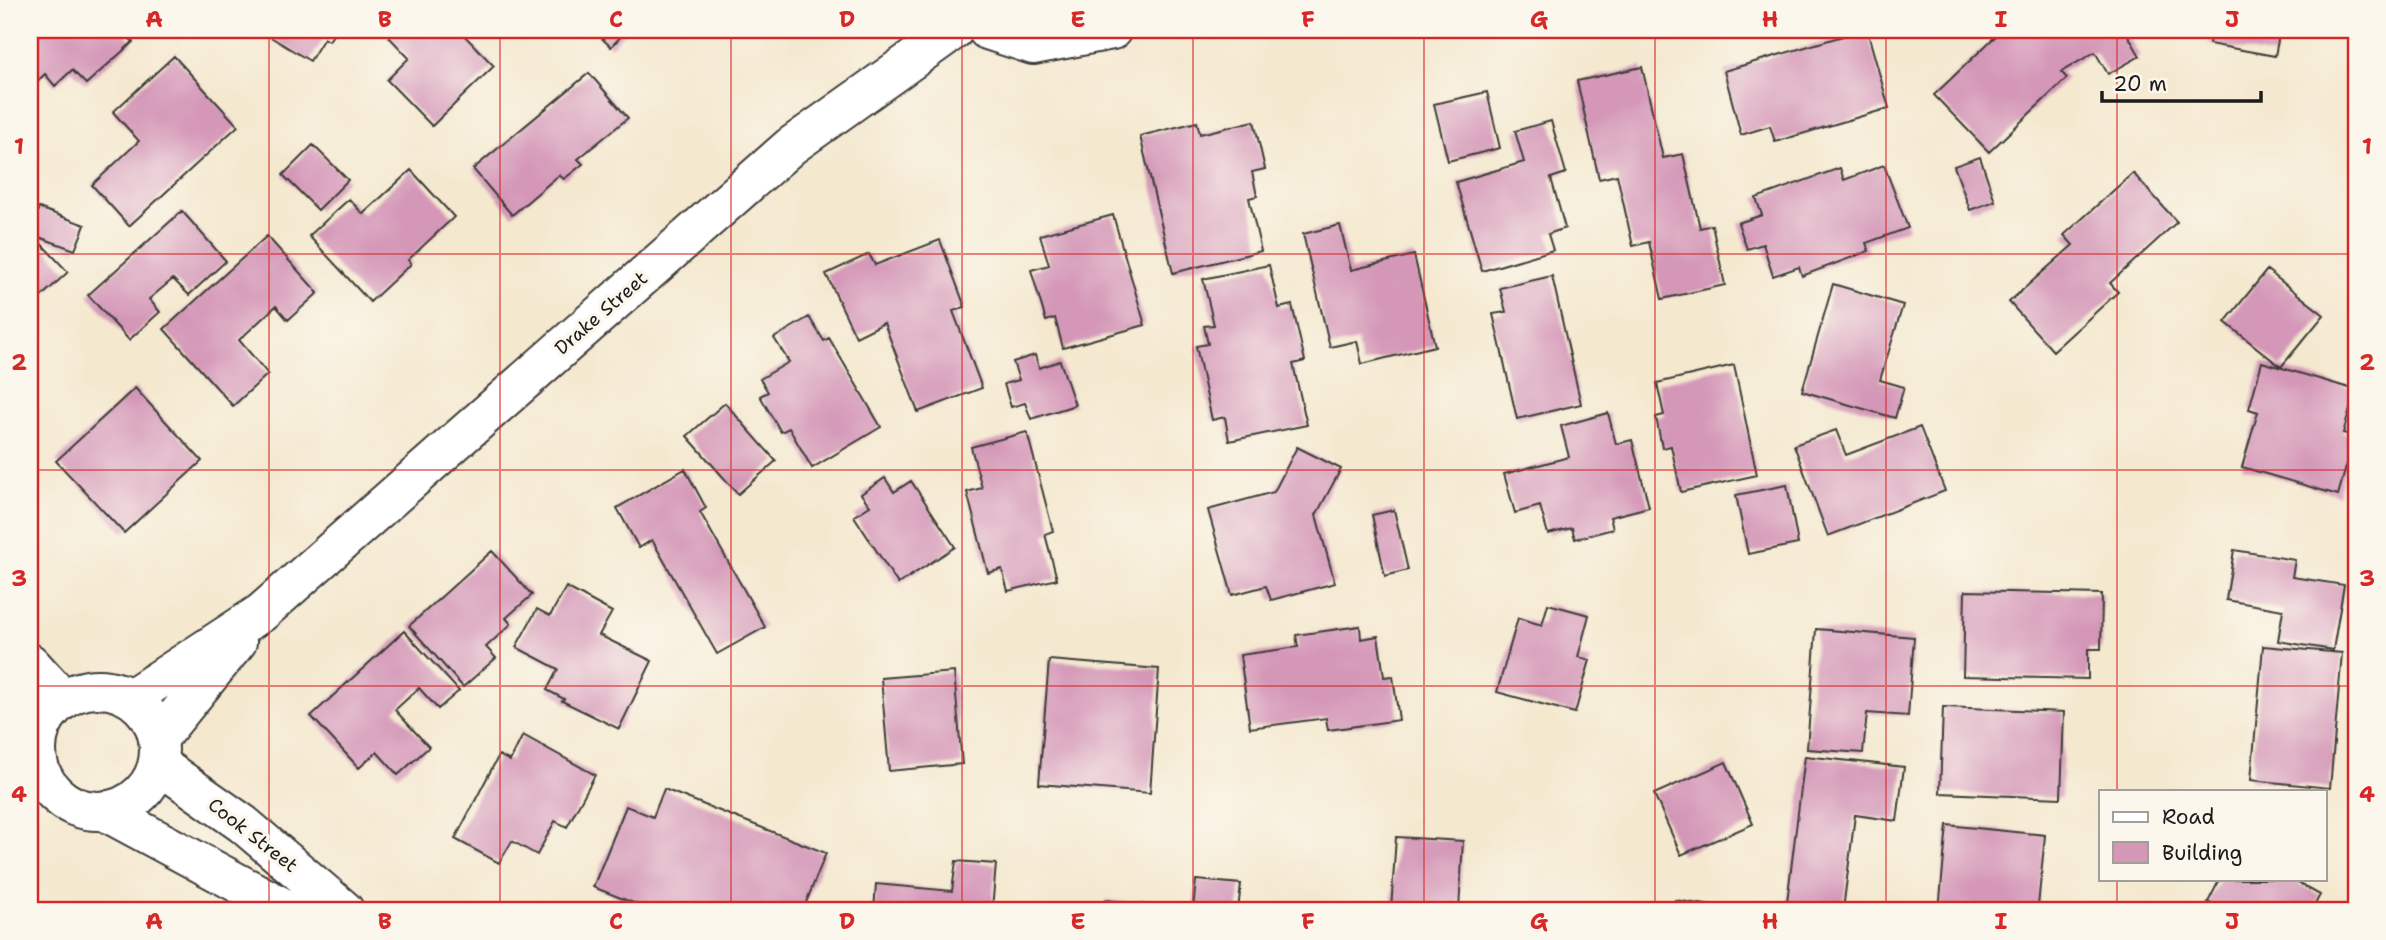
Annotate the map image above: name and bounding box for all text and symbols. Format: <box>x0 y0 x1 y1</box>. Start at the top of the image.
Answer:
text: A <box>145 4 163 34</box>
text: B <box>378 4 392 34</box>
text: C <box>609 4 623 34</box>
text: D <box>839 4 855 34</box>
text: E <box>1070 4 1086 34</box>
text: F <box>1301 4 1315 34</box>
text: G <box>1530 4 1549 34</box>
text: H <box>1762 4 1778 34</box>
text: I <box>1995 4 2008 34</box>
text: J <box>2225 4 2239 34</box>
scale bar <box>2102 60 2262 104</box>
text: 20 m <box>2113 70 2167 98</box>
text: 1 <box>14 131 24 161</box>
text: 1 <box>2362 131 2372 161</box>
street label: Drake Street <box>549 266 653 360</box>
text: 2 <box>11 347 27 377</box>
text: 2 <box>2359 347 2375 377</box>
text: 3 <box>11 563 27 593</box>
text: 3 <box>2359 563 2375 593</box>
text: 4 <box>11 779 27 809</box>
text: 4 <box>2359 779 2375 809</box>
legend <box>2099 790 2326 880</box>
street label: Cook Street <box>203 792 303 878</box>
text: Road <box>2162 803 2215 831</box>
text: Building <box>2162 839 2242 867</box>
text: A <box>145 906 163 936</box>
text: B <box>378 906 392 936</box>
text: C <box>609 906 623 936</box>
text: D <box>839 906 855 936</box>
text: E <box>1070 906 1086 936</box>
text: F <box>1301 906 1315 936</box>
text: G <box>1530 906 1549 936</box>
text: H <box>1762 906 1778 936</box>
text: I <box>1995 906 2008 936</box>
text: J <box>2225 906 2239 936</box>

